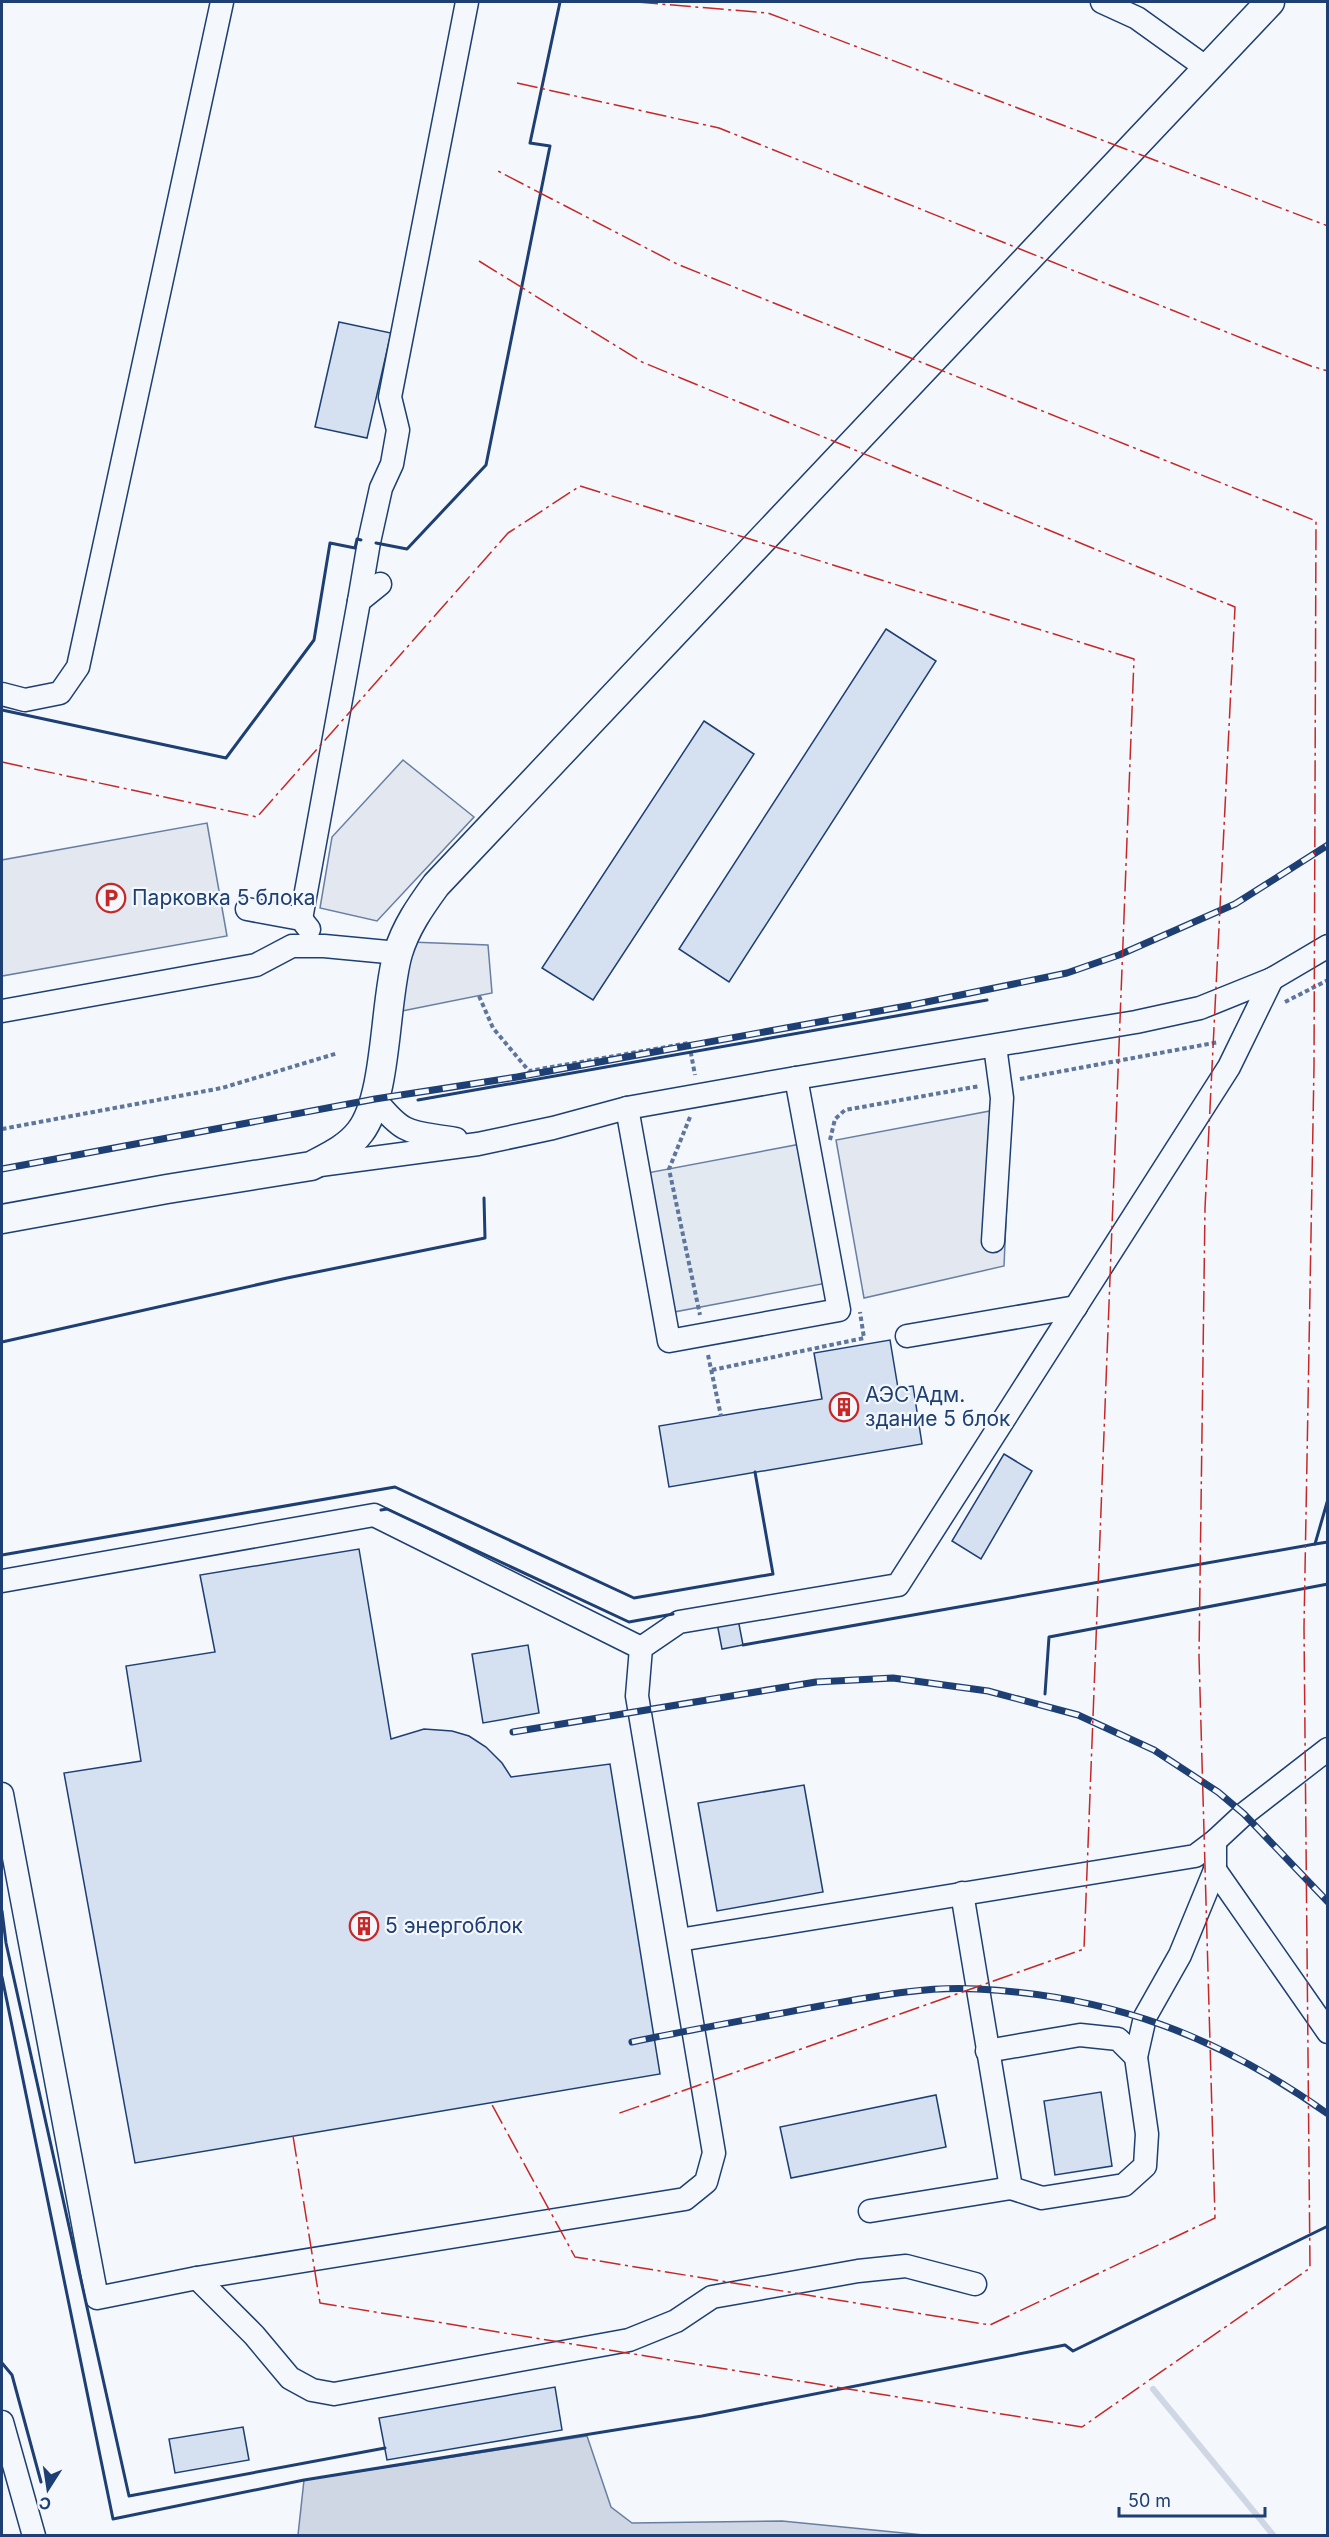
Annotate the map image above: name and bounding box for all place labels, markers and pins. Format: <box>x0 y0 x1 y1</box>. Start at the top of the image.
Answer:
parking icon: Парковка 5 блока <box>95 882 127 914</box>
place label: Парковка 5 блока <box>132 885 316 910</box>
place label: АЭС Адм. здание 5 блок <box>865 1382 1011 1431</box>
building icon: АЭС Адм. здание 5 блок <box>828 1391 860 1423</box>
building icon: 5 энергоблок <box>348 1910 380 1942</box>
place label: 5 энергоблок <box>385 1913 524 1938</box>

